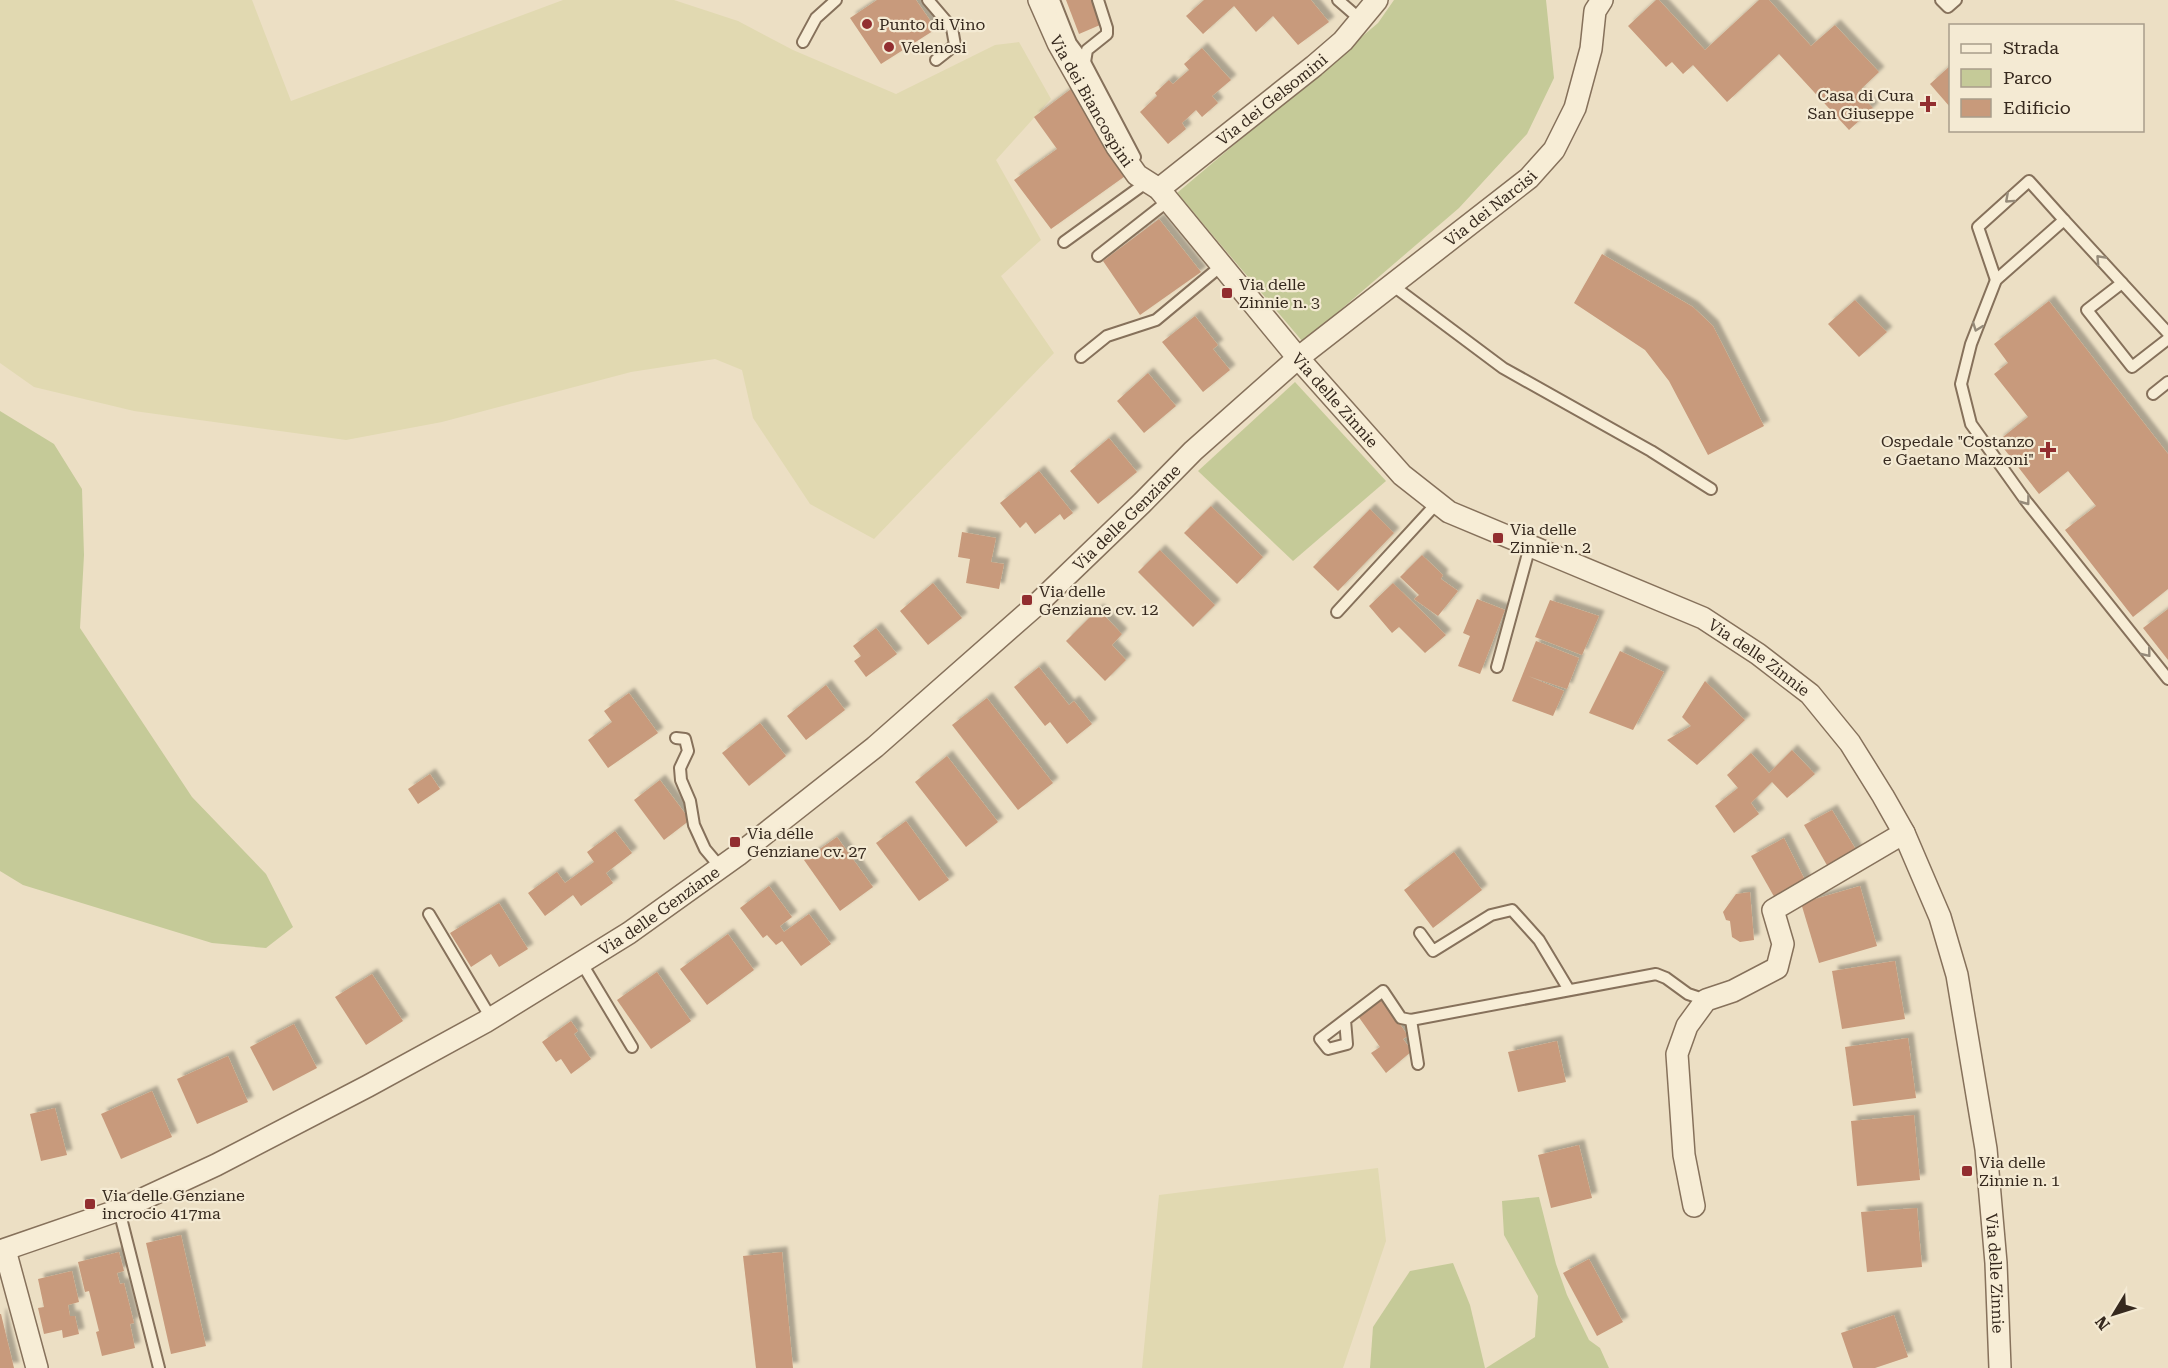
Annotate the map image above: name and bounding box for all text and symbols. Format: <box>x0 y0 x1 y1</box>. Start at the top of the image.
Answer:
place label: Punto di Vino <box>879 15 985 34</box>
marker: Punto di Vino <box>860 17 874 31</box>
legend <box>1949 24 2144 132</box>
street label: Via dei Biancospini <box>1046 32 1137 171</box>
text: Strada <box>2003 37 2059 58</box>
place label: Velenosi <box>901 38 967 57</box>
marker: Velenosi <box>882 40 896 54</box>
street label: Via dei Gelsomini <box>1213 50 1331 150</box>
text: Parco <box>2003 67 2052 88</box>
place label: Casa di Cura San Giuseppe <box>1807 86 1914 123</box>
marker: Casa di Cura San Giuseppe <box>1919 95 1937 113</box>
text: Edificio <box>2003 97 2071 118</box>
street label: Via dei Narcisi <box>1441 167 1541 250</box>
one-way arrow <box>2005 192 2016 203</box>
one-way arrow <box>2096 255 2107 266</box>
place label: Via delle Zinnie n. 3 <box>1239 275 1320 312</box>
marker: Via delle Zinnie n. 3 <box>1220 286 1234 300</box>
one-way arrow <box>1972 321 1985 332</box>
street label: Via delle Zinnie <box>1288 349 1382 452</box>
place label: Ospedale "Costanzo e Gaetano Mazzoni" <box>1881 432 2034 469</box>
marker: Ospedale "Costanzo e Gaetano Mazzoni" <box>2039 441 2057 459</box>
street label: Via delle Genziane <box>1069 460 1185 574</box>
one-way arrow <box>2018 494 2029 505</box>
place label: Via delle Zinnie n. 2 <box>1510 520 1591 557</box>
marker: Via delle Zinnie n. 2 <box>1491 531 1505 545</box>
place label: Via delle Genziane cv. 12 <box>1039 582 1158 619</box>
marker: Via delle Genziane cv. 12 <box>1020 593 1034 607</box>
street label: Via delle Zinnie <box>1705 615 1814 700</box>
one-way arrow <box>2140 646 2151 657</box>
place label: Via delle Genziane cv. 27 <box>747 824 866 861</box>
marker: Via delle Genziane cv. 27 <box>728 835 742 849</box>
street label: Via delle Genziane <box>595 862 723 960</box>
place label: Via delle Zinnie n. 1 <box>1979 1153 2060 1190</box>
marker: Via delle Zinnie n. 1 <box>1960 1164 1974 1178</box>
place label: Via delle Genziane incrocio 417ma <box>102 1186 245 1223</box>
marker: Via delle Genziane incrocio 417ma <box>83 1197 97 1211</box>
street label: Via delle Zinnie <box>1982 1213 2008 1334</box>
north arrow <box>2084 1284 2144 1344</box>
text: N <box>2091 1312 2114 1334</box>

